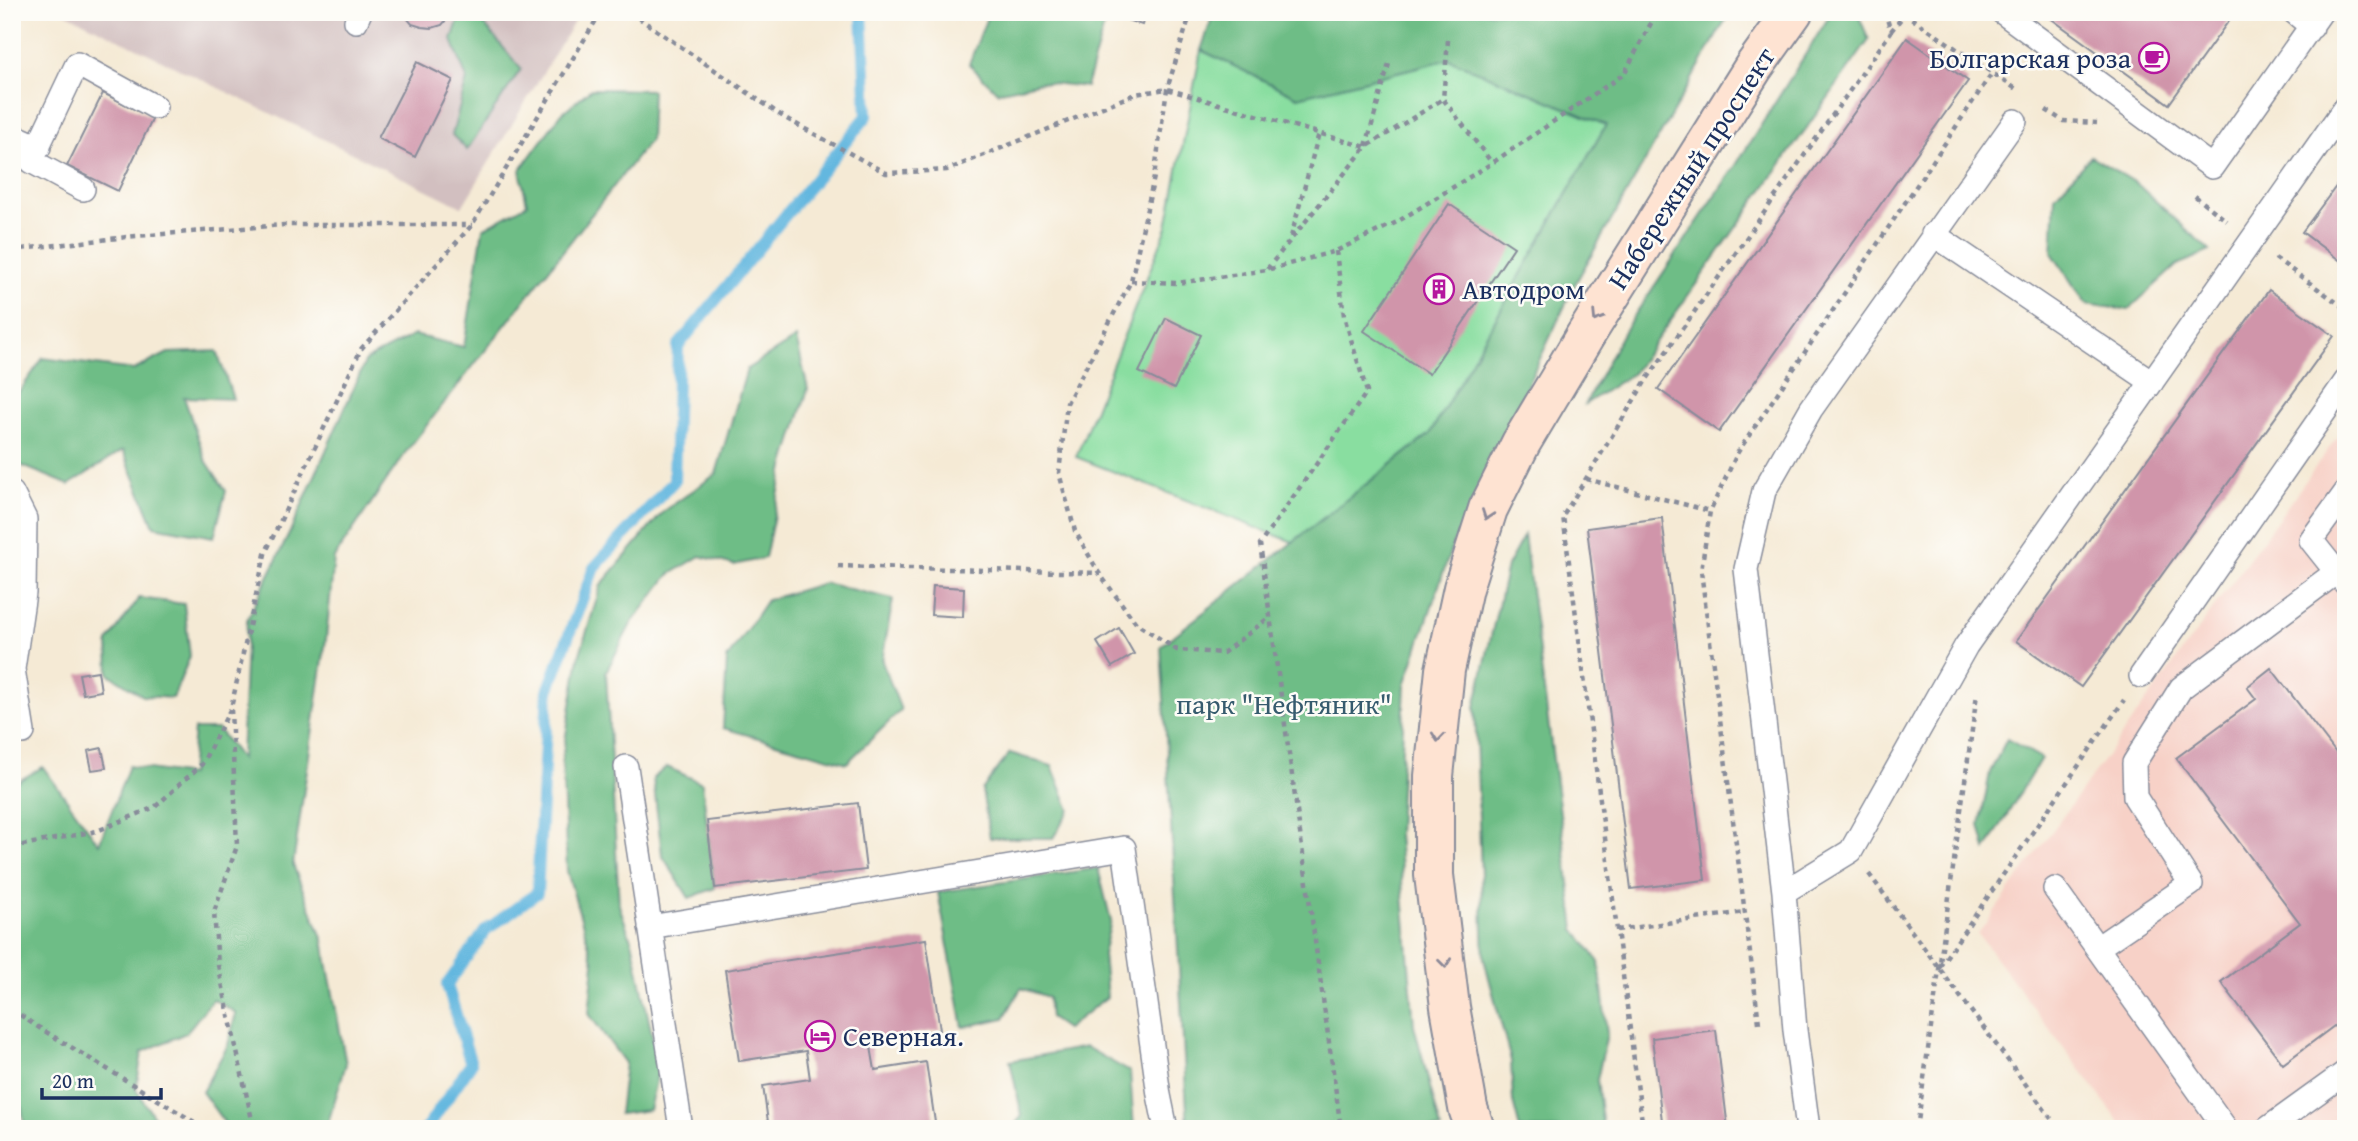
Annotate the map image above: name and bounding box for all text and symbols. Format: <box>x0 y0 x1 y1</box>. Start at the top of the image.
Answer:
place label: Болгарская роза <box>1930 37 2132 78</box>
street label: Набережный проспект <box>1597 38 1785 297</box>
cafe icon: Болгарская роза <box>2137 41 2171 75</box>
place label: Автодром <box>1462 268 1585 309</box>
building icon: Автодром <box>1422 272 1456 306</box>
one-way arrow <box>1593 309 1606 322</box>
one-way arrow <box>1481 509 1495 521</box>
park label: парк "Нефтяник" <box>1176 683 1392 724</box>
one-way arrow <box>1431 731 1446 742</box>
one-way arrow <box>1437 957 1452 969</box>
place label: Северная. <box>843 1015 964 1056</box>
hotel icon: Северная. <box>803 1019 837 1053</box>
scale bar <box>42 1057 161 1101</box>
text: 20 m <box>52 1065 94 1096</box>

